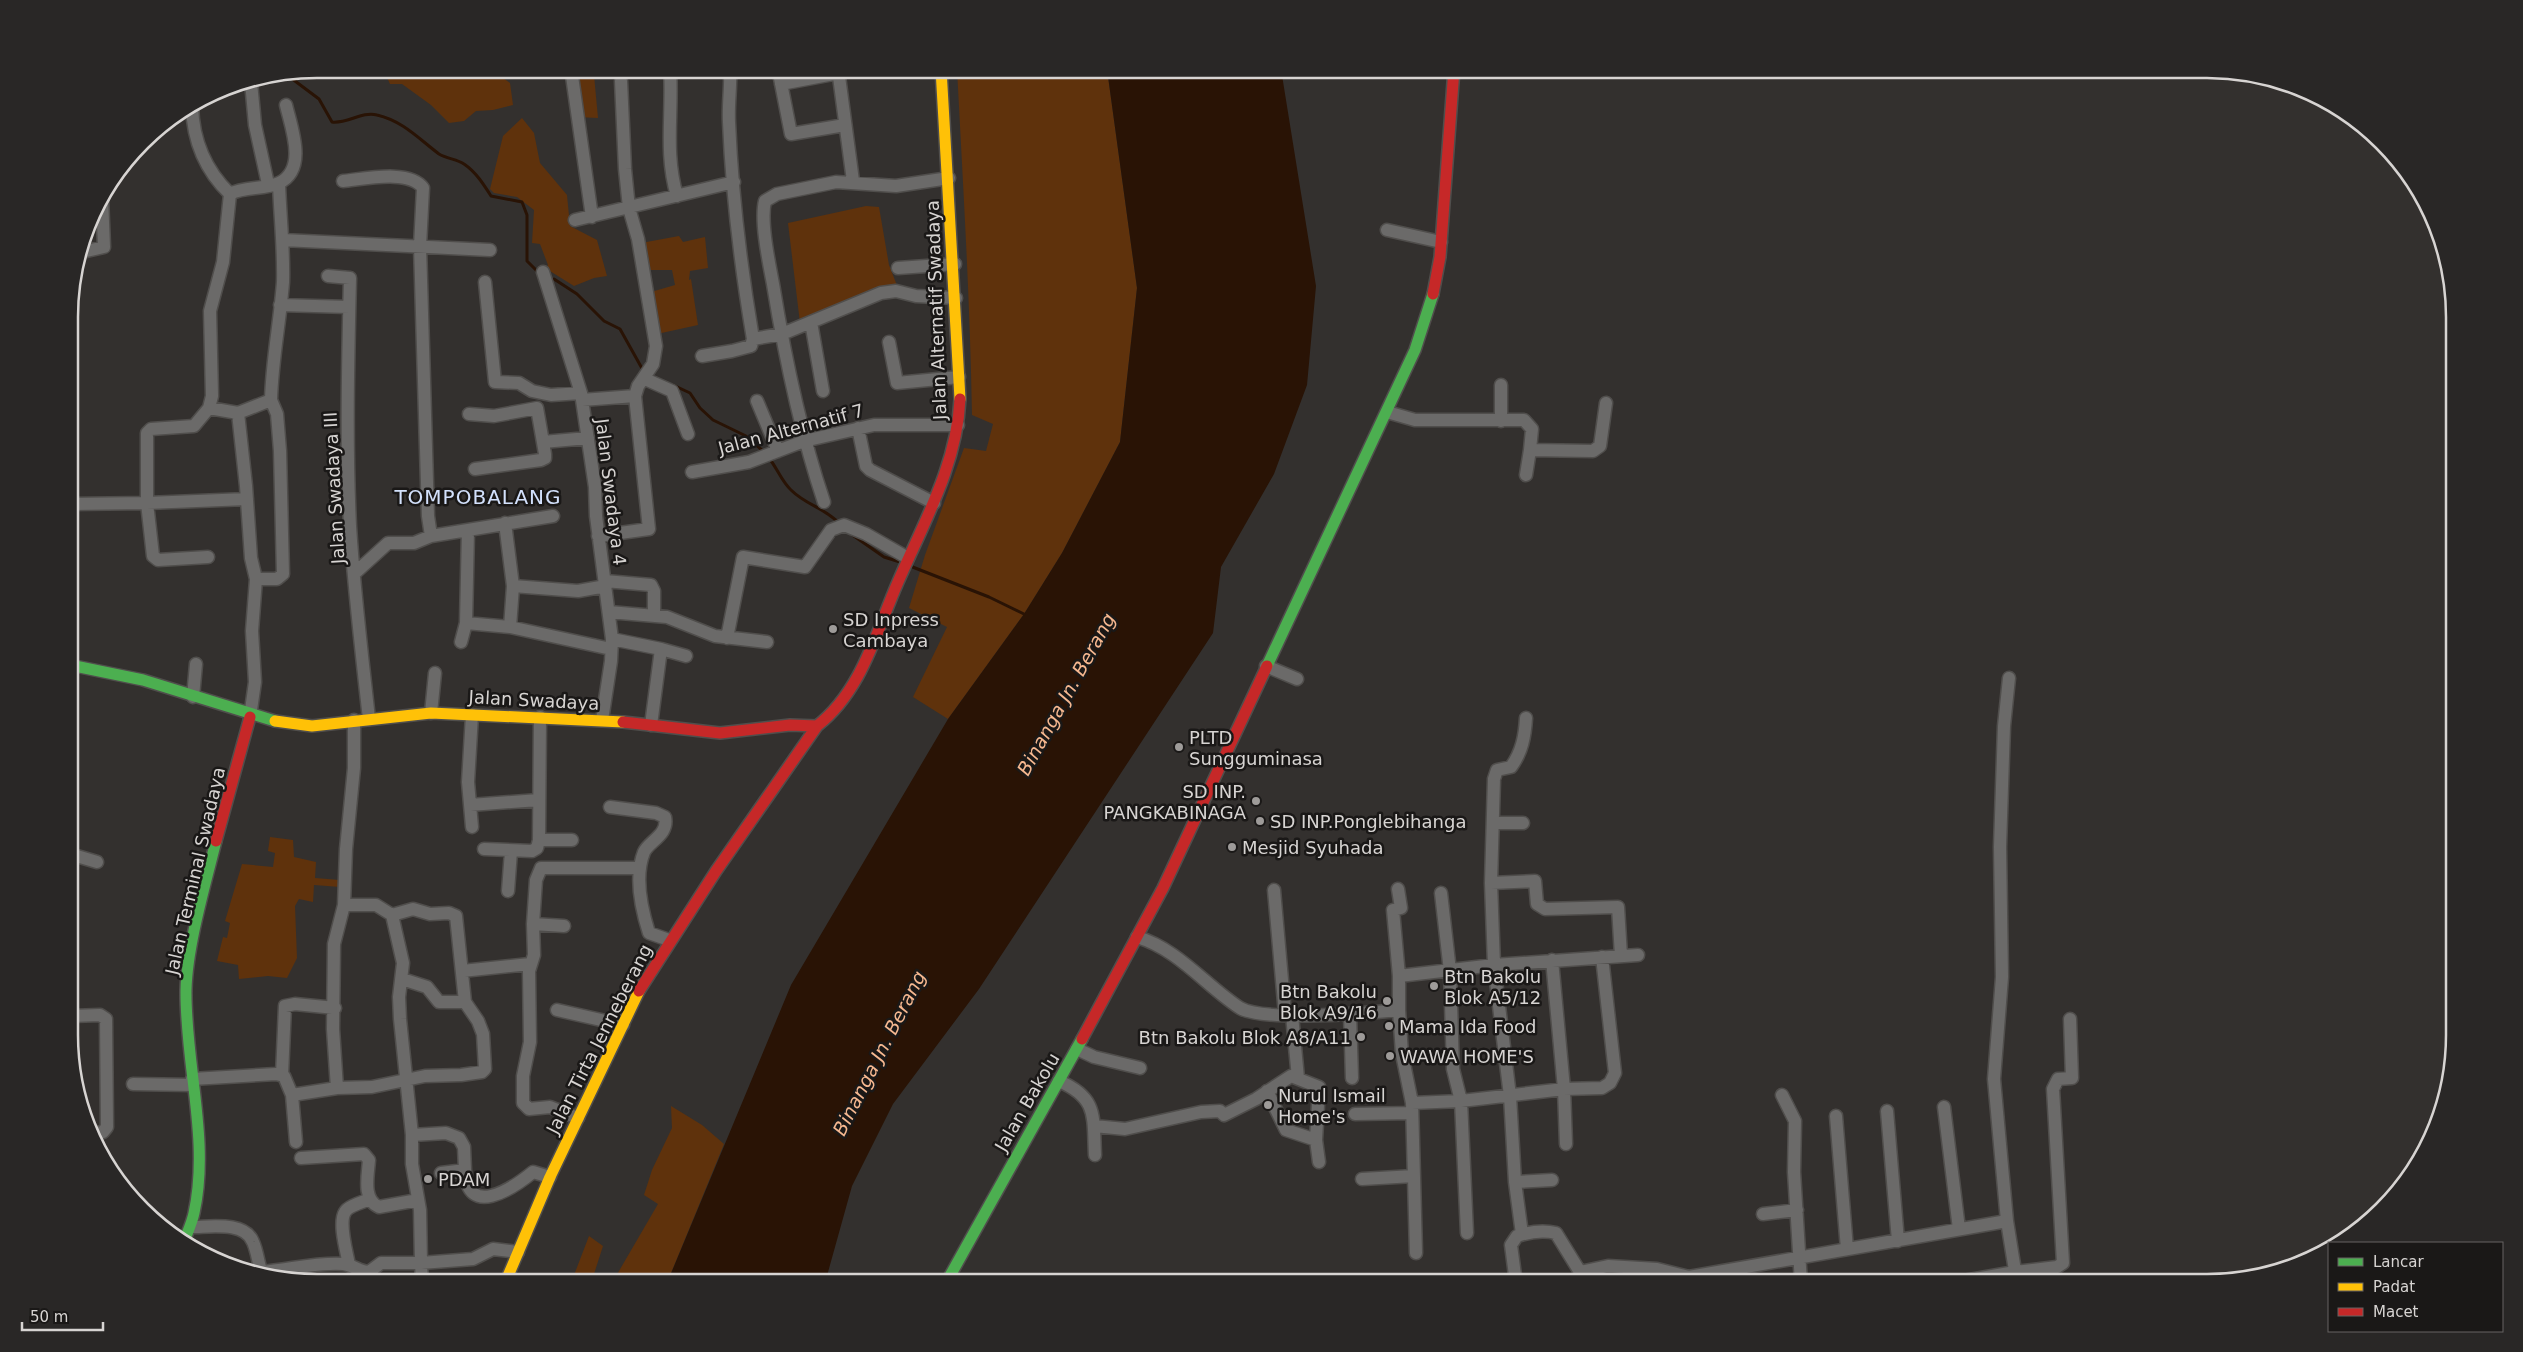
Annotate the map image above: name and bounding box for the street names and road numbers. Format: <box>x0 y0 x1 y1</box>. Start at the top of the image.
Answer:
street label: Jalan Alternatif Swadaya <box>922 200 950 421</box>
street label: Jalan Alternatif 7 <box>715 399 866 459</box>
street label: Jalan Swadaya III <box>320 411 349 566</box>
street label: Jalan Swadaya 4 <box>591 416 630 567</box>
street label: Jalan Swadaya <box>467 686 600 714</box>
street label: Jalan Terminal Swadaya <box>161 765 229 978</box>
street label: Jalan Tirta Jenneberang <box>541 941 656 1138</box>
street label: Jalan Bakolu <box>990 1049 1064 1156</box>

